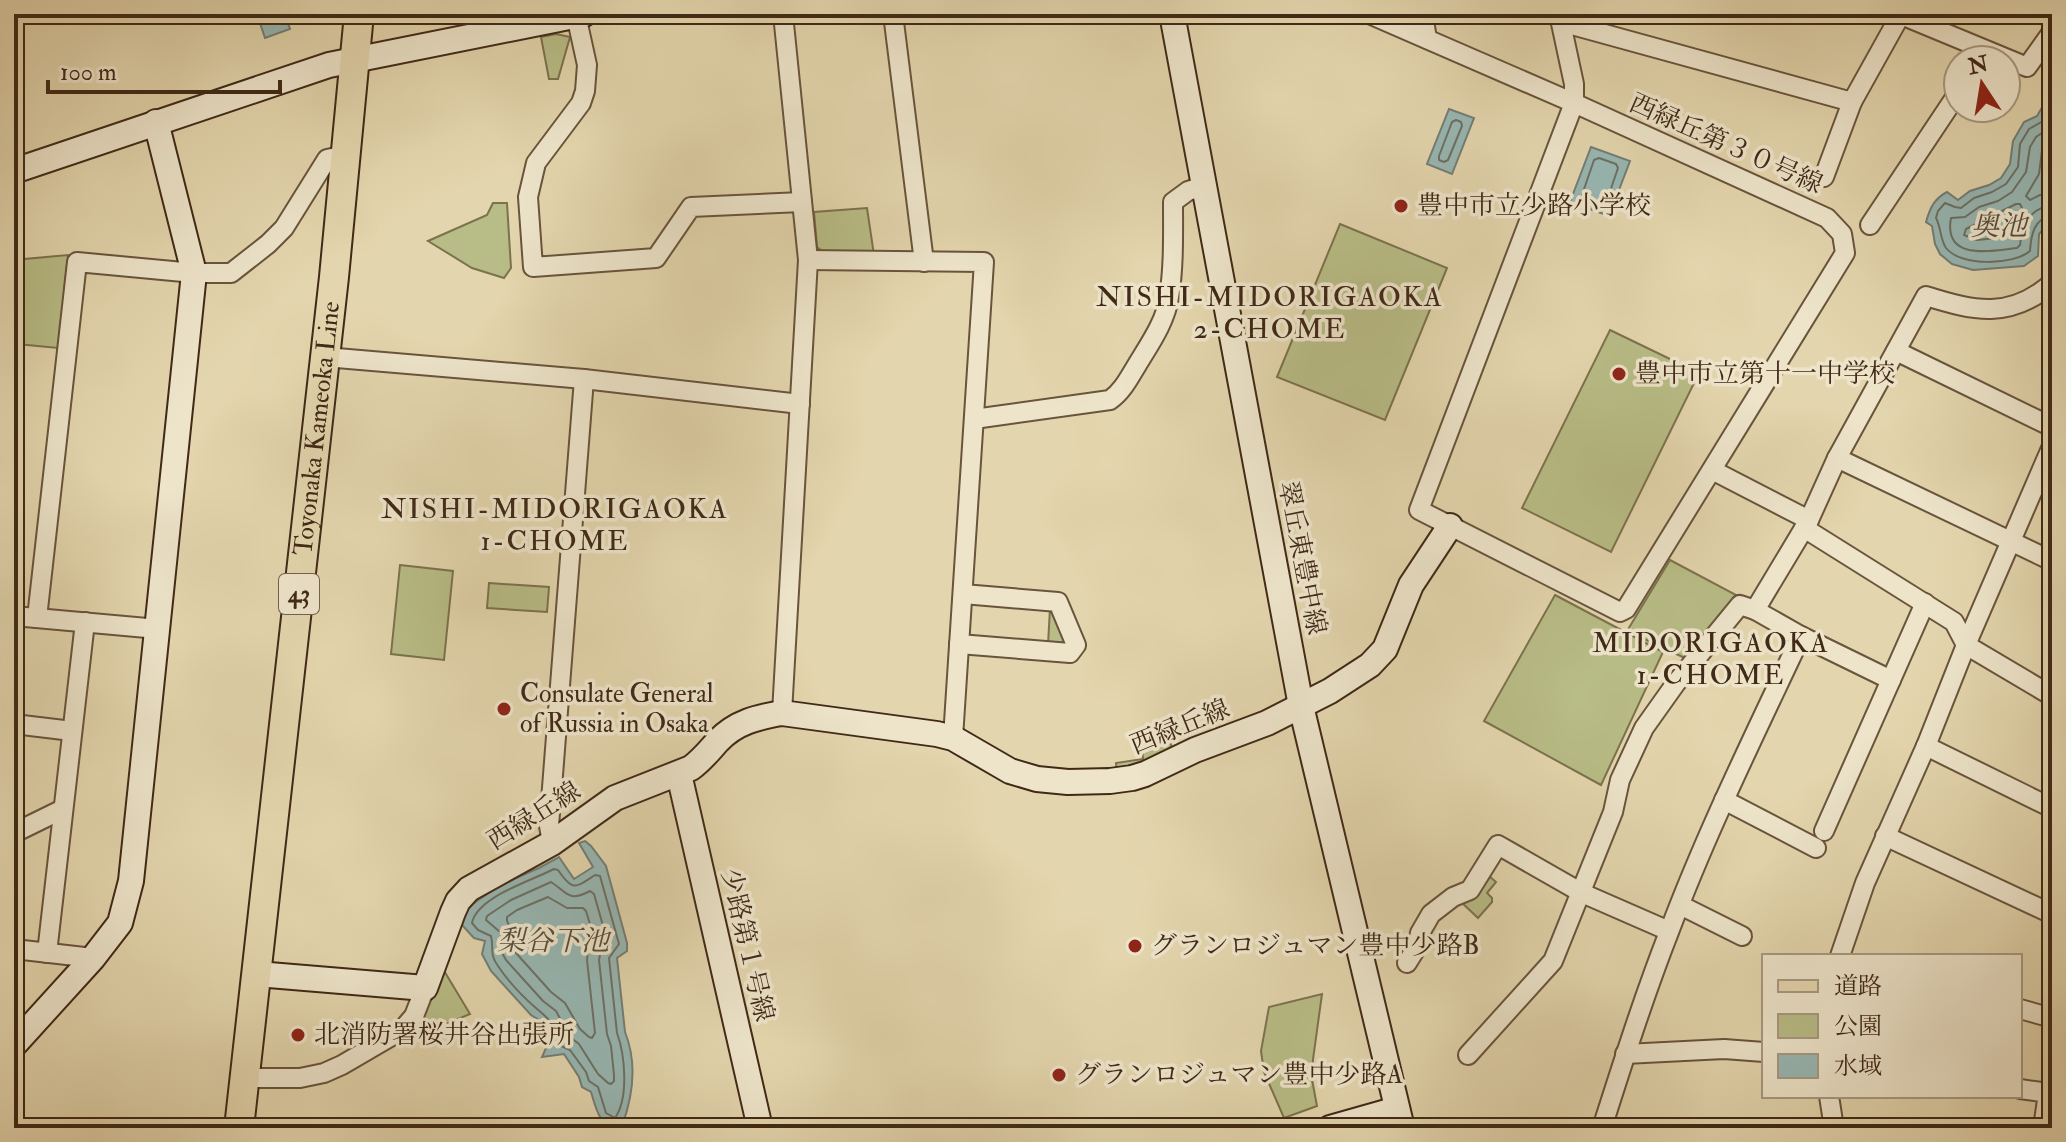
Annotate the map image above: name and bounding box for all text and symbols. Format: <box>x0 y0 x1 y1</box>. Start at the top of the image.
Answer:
scale bar <box>48 44 280 94</box>
north arrow <box>1942 44 2022 124</box>
text: N <box>1965 50 1991 81</box>
text: 100 m <box>60 57 117 88</box>
street label: 西緑丘第３０号線 <box>1624 87 1828 201</box>
place label: 豊中市立少路小学校 <box>1417 190 1651 222</box>
marker: 豊中市立少路小学校 <box>1392 197 1410 215</box>
water label: 奥池 <box>1971 209 2030 244</box>
district label: NISHI-MIDORIGAOKA 2-CHOME <box>1096 280 1444 347</box>
street label: Toyonaka Kameoka Line <box>287 300 347 557</box>
place label: 豊中市立第十一中学校 <box>1635 358 1895 390</box>
marker: 豊中市立第十一中学校 <box>1610 365 1628 383</box>
street label: 翠丘東豊中線 <box>1271 478 1333 638</box>
district label: NISHI-MIDORIGAOKA 1-CHOME <box>381 492 729 559</box>
road number: 43 <box>279 574 319 614</box>
district label: MIDORIGAOKA 1-CHOME <box>1592 626 1830 693</box>
place label: Consulate General of Russia in Osaka <box>520 678 714 740</box>
street label: 西緑丘線 <box>1126 693 1234 761</box>
marker: Consulate General of Russia in Osaka <box>495 700 513 718</box>
street label: 西緑丘線 <box>481 775 587 857</box>
street label: 少路第１号線 <box>714 865 780 1025</box>
water label: 梨谷下池 <box>497 924 612 959</box>
place label: グランロジュマン豊中少路B <box>1151 930 1480 962</box>
marker: グランロジュマン豊中少路B <box>1126 937 1144 955</box>
legend <box>1762 954 2022 1098</box>
text: 道路 <box>1834 971 1882 1002</box>
text: 公園 <box>1834 1011 1882 1042</box>
place label: 北消防署桜井谷出張所 <box>314 1019 574 1051</box>
marker: 北消防署桜井谷出張所 <box>289 1026 307 1044</box>
text: 水域 <box>1834 1051 1882 1082</box>
place label: グランロジュマン豊中少路A <box>1075 1059 1403 1091</box>
marker: グランロジュマン豊中少路A <box>1050 1066 1068 1084</box>

